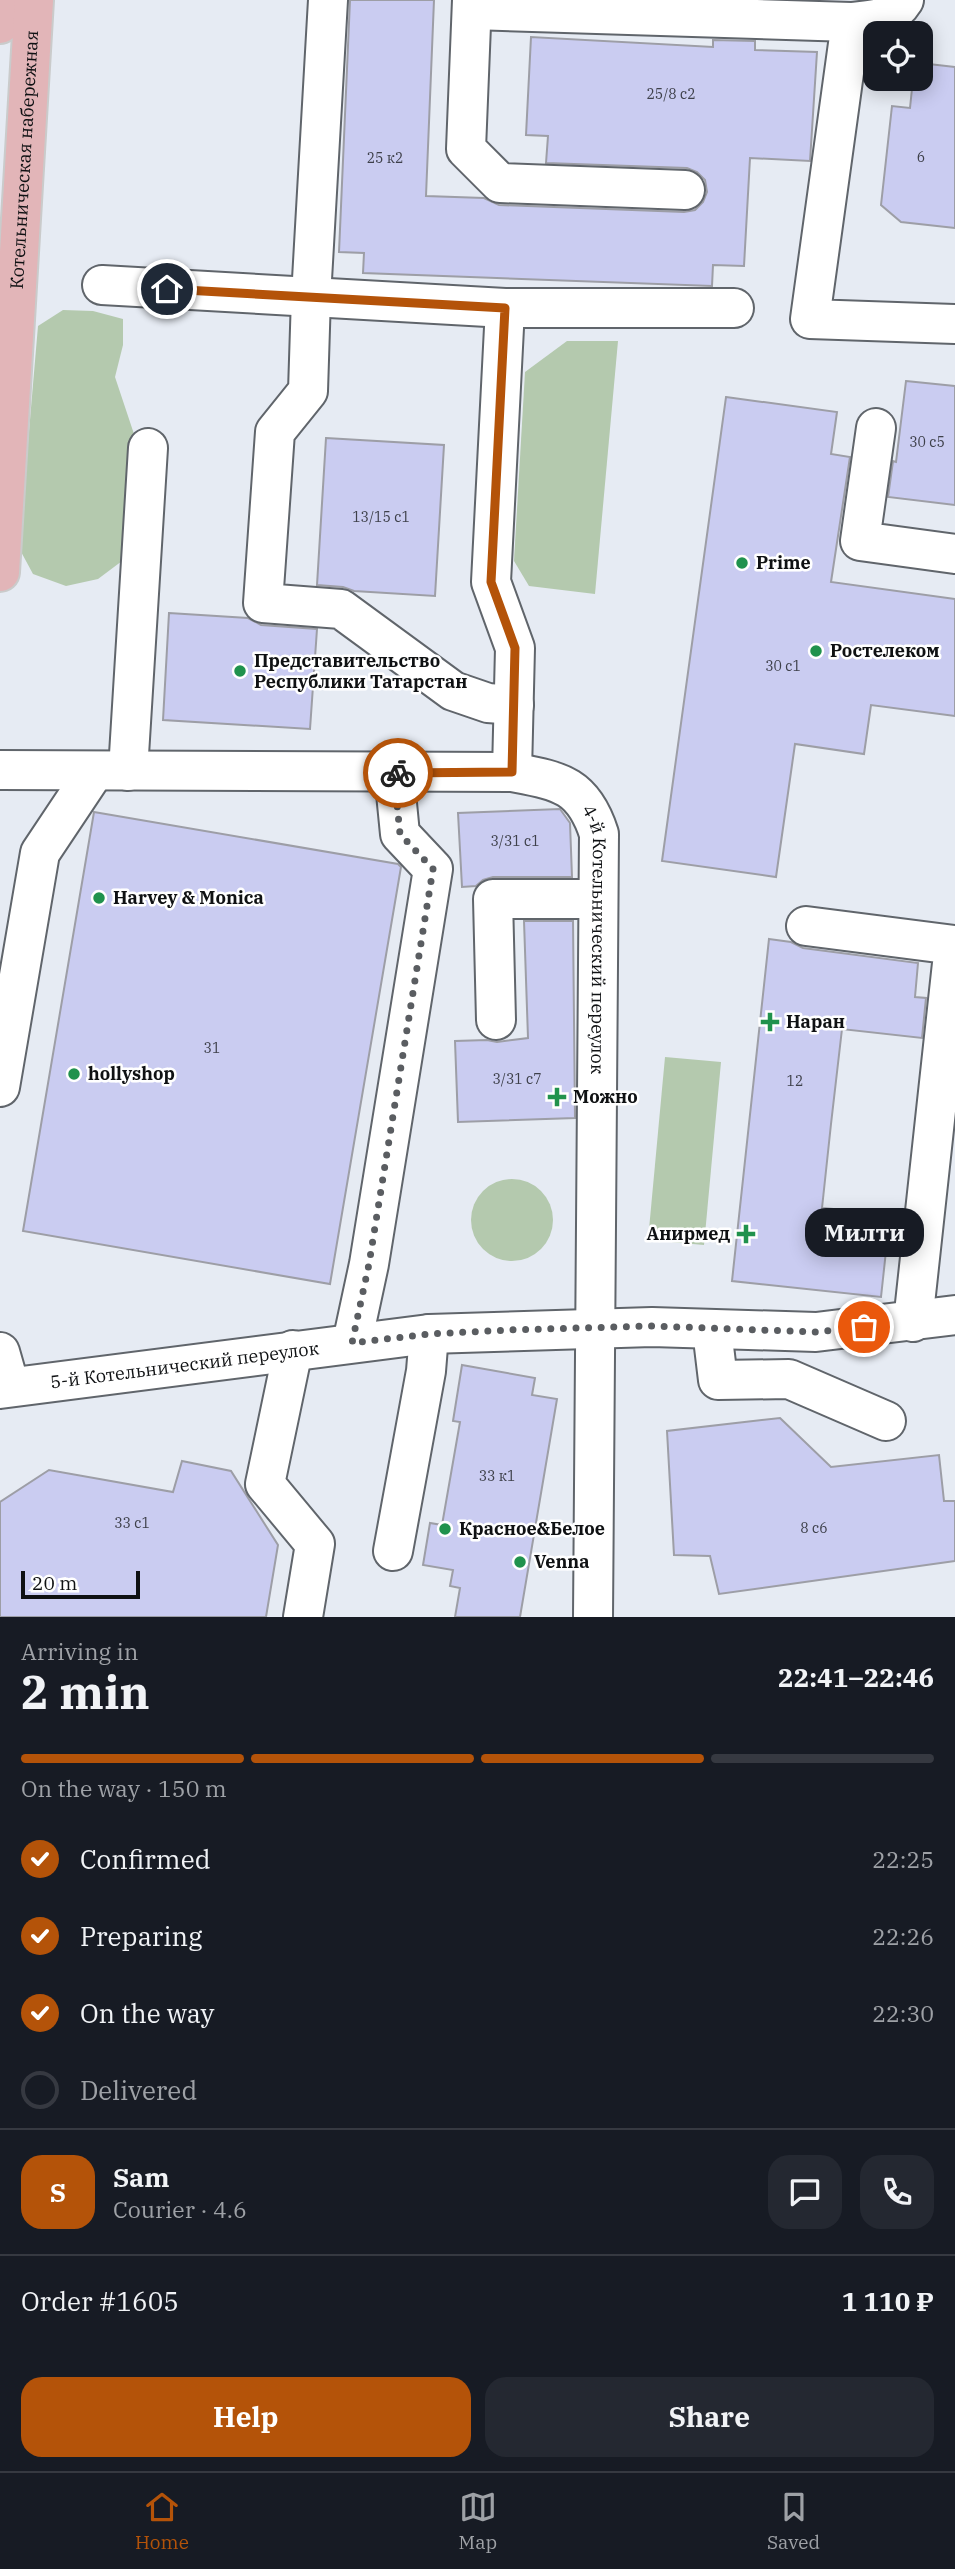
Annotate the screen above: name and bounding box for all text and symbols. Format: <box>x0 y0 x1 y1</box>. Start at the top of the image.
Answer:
map controls <box>863 21 933 91</box>
button: locate <box>863 21 933 91</box>
street label: Котельническая набережная <box>5 30 43 290</box>
house number: 25/8 с2 <box>646 85 696 103</box>
house number: 6 <box>917 148 925 166</box>
house number: 25 к2 <box>367 149 403 167</box>
pin <box>137 259 197 319</box>
icon: home <box>148 270 186 308</box>
house number: 30 с5 <box>909 433 945 451</box>
house number: 13/15 с1 <box>352 508 410 526</box>
place label: Prime <box>756 551 811 574</box>
marker: Prime <box>734 555 750 571</box>
place label: Ростелеком <box>830 639 940 662</box>
marker: Ростелеком <box>808 643 824 659</box>
place label: Представительство Республики Татарстан <box>254 649 467 693</box>
house number: 30 с1 <box>765 657 801 675</box>
marker: Представительство Республики Татарстан <box>232 663 248 679</box>
courier <box>363 738 433 808</box>
icon: bike <box>379 754 417 792</box>
street label: 4-й Котельнический переулок <box>577 800 611 1075</box>
house number: 3/31 с1 <box>490 832 540 850</box>
place label: Harvey & Monica <box>113 886 264 909</box>
marker: Harvey & Monica <box>91 890 107 906</box>
place label: Наран <box>786 1010 845 1033</box>
marker: Наран <box>760 1012 780 1032</box>
house number: 31 <box>204 1039 220 1057</box>
place label: hollyshop <box>88 1062 175 1085</box>
marker: hollyshop <box>66 1066 82 1082</box>
house number: 3/31 с7 <box>492 1070 542 1088</box>
house number: 12 <box>787 1072 803 1090</box>
place label: Можно <box>573 1085 638 1108</box>
marker: Можно <box>547 1087 567 1107</box>
callout: Милти <box>804 1208 924 1257</box>
text: Милти <box>824 1217 905 1247</box>
place label: Анирмед <box>647 1222 730 1245</box>
marker: Анирмед <box>736 1224 756 1244</box>
pin <box>834 1297 894 1357</box>
icon: bag <box>845 1308 883 1346</box>
street label: 5-й Котельнический переулок <box>49 1336 321 1393</box>
house number: 33 к1 <box>479 1467 515 1485</box>
house number: 33 с1 <box>114 1514 150 1532</box>
place label: Красное&Белое <box>459 1517 605 1540</box>
house number: 8 с6 <box>800 1519 828 1537</box>
marker: Красное&Белое <box>437 1521 453 1537</box>
place label: Venna <box>534 1550 590 1573</box>
marker: Venna <box>512 1554 528 1570</box>
scale bar <box>21 1568 140 1600</box>
text: 20 m <box>32 1571 77 1595</box>
text: Arriving in <box>21 1636 138 1666</box>
text: 22:41–22:46 <box>778 1660 934 1694</box>
text: 2 min <box>21 1662 150 1722</box>
text: On the way · 150 m <box>21 1773 227 1803</box>
icon: check <box>21 1840 59 1878</box>
text: Confirmed <box>80 1842 211 1876</box>
text: 22:25 <box>872 1844 934 1874</box>
icon: check <box>21 1917 59 1955</box>
text: Preparing <box>80 1919 202 1953</box>
text: 22:26 <box>872 1921 934 1951</box>
icon: check <box>21 1994 59 2032</box>
text: On the way <box>80 1996 214 2030</box>
text: 22:30 <box>872 1998 934 2028</box>
text: Delivered <box>80 2073 197 2107</box>
button: chat <box>768 2155 842 2229</box>
button: phone <box>860 2155 934 2229</box>
text: Sam <box>113 2160 169 2194</box>
text: S <box>50 2175 66 2209</box>
text: Courier · 4.6 <box>113 2194 247 2224</box>
text: Order #1605 <box>21 2284 179 2318</box>
text: 1 110 ₽ <box>842 2284 934 2318</box>
button: Help <box>21 2377 471 2457</box>
button: Share <box>485 2377 934 2457</box>
tab: Home <box>135 2488 189 2554</box>
tab: Map <box>459 2488 497 2554</box>
tab: Saved <box>767 2488 820 2554</box>

